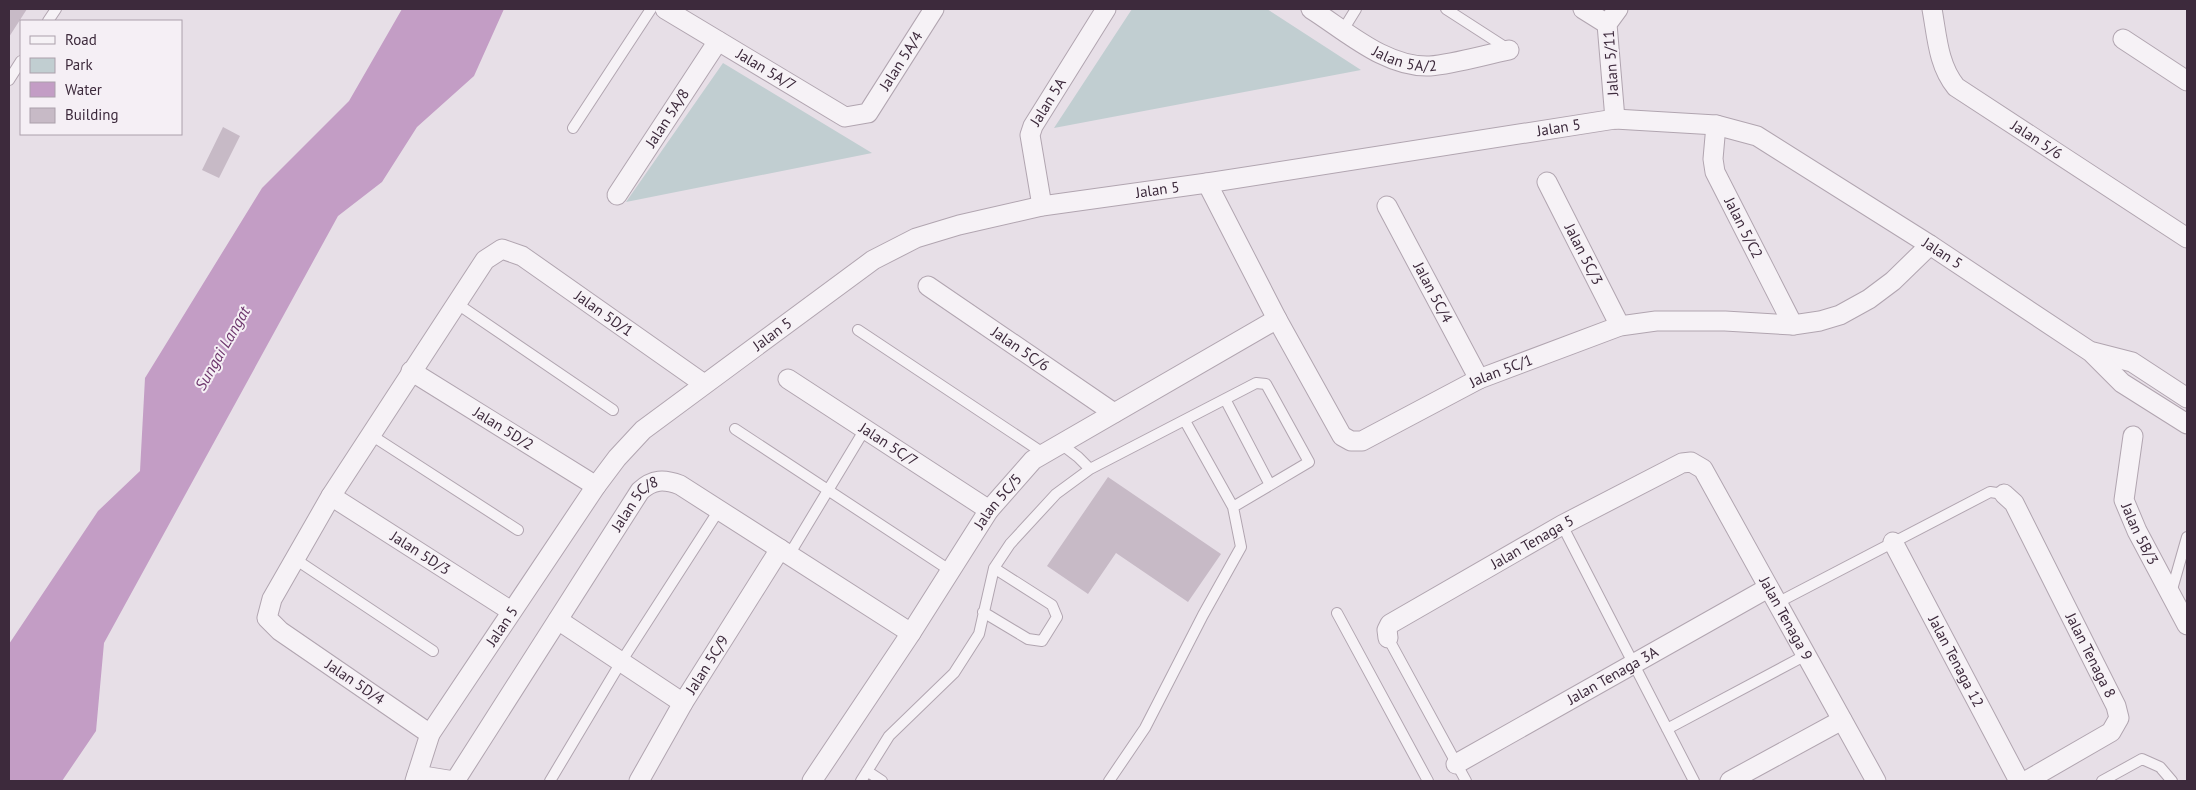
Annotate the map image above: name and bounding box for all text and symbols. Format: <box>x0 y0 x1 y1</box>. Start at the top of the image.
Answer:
legend <box>20 20 182 135</box>
street label: Jalan 5A/4 <box>874 27 926 95</box>
text: Road <box>65 30 97 49</box>
street label: Jalan 5/11 <box>1599 30 1622 97</box>
street label: Jalan 5A/2 <box>1368 41 1438 75</box>
street label: Jalan 5A/7 <box>732 44 800 95</box>
text: Park <box>65 55 93 74</box>
street label: Jalan 5A <box>1025 74 1070 130</box>
text: Water <box>65 80 102 99</box>
street label: Jalan 5A/8 <box>640 85 693 152</box>
text: Building <box>65 105 119 124</box>
street label: Jalan 5 <box>1534 115 1582 140</box>
street label: Jalan 5/6 <box>2007 115 2066 163</box>
street label: Jalan 5 <box>1133 177 1181 202</box>
street label: Jalan 5/C2 <box>1720 193 1767 261</box>
street label: Jalan 5C/3 <box>1560 219 1608 288</box>
street label: Jalan 5 <box>1918 232 1966 273</box>
street label: Jalan 5C/4 <box>1409 258 1457 326</box>
street label: Jalan 5D/1 <box>570 285 637 340</box>
water label: Sungai Langat <box>190 302 254 393</box>
street label: Jalan 5 <box>748 313 796 355</box>
street label: Jalan 5C/6 <box>987 322 1053 375</box>
street label: Jalan 5C/1 <box>1465 350 1535 392</box>
street label: Jalan 5D/2 <box>469 402 537 454</box>
street label: Jalan 5C/7 <box>855 418 922 470</box>
street label: Jalan 5C/5 <box>969 469 1026 533</box>
street label: Jalan 5C/8 <box>606 472 660 536</box>
street label: Jalan 5B/3 <box>2117 499 2163 568</box>
street label: Jalan Tenaga 5 <box>1486 511 1577 574</box>
street label: Jalan 5D/3 <box>386 526 454 579</box>
street label: Jalan Tenaga 9 <box>1755 572 1817 663</box>
street label: Jalan 5 <box>481 602 522 650</box>
street label: Jalan Tenaga 8 <box>2061 609 2120 701</box>
street label: Jalan Tenaga 12 <box>1924 611 1988 710</box>
street label: Jalan 5C/9 <box>681 631 732 698</box>
street label: Jalan Tenaga 3A <box>1563 642 1662 709</box>
street label: Jalan 5D/4 <box>321 654 388 708</box>

